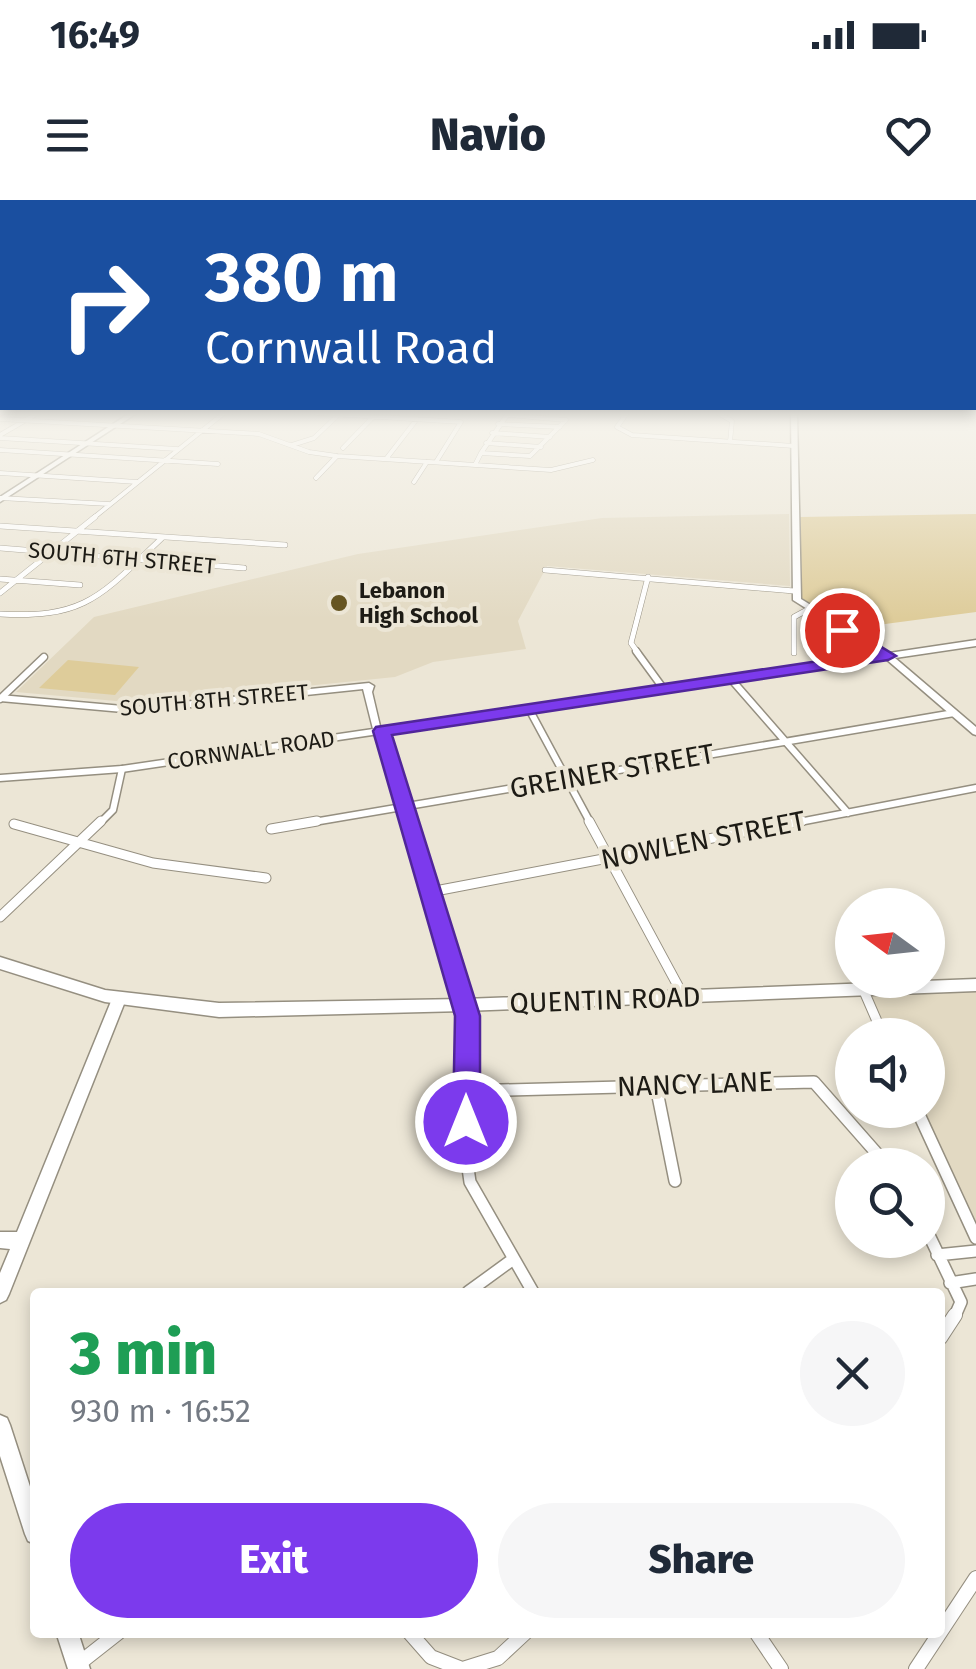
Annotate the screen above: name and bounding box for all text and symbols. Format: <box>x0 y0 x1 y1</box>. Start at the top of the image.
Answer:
text: 16:49 <box>50 12 140 58</box>
icon: menu <box>40 108 95 163</box>
text: Navio <box>430 108 546 162</box>
icon: heart <box>881 108 936 163</box>
text: 380 m <box>205 236 399 320</box>
icon: right <box>40 240 170 370</box>
text: Cornwall Road <box>205 321 497 375</box>
street label: SOUTH 6TH STREET <box>27 536 217 580</box>
place label: Lebanon High School <box>359 577 478 629</box>
pin <box>800 588 885 673</box>
marker: Lebanon High School <box>328 592 350 614</box>
icon: arrive <box>815 603 870 658</box>
street label: SOUTH 8TH STREET <box>119 678 310 722</box>
street label: CORNWALL ROAD <box>166 725 336 775</box>
street label: GREINER STREET <box>507 737 717 805</box>
street label: NOWLEN STREET <box>598 804 809 876</box>
north arrow <box>835 888 945 998</box>
map controls <box>835 888 945 1258</box>
street label: QUENTIN ROAD <box>509 980 701 1020</box>
button: sound <box>835 1018 945 1128</box>
street label: NANCY LANE <box>616 1065 774 1103</box>
position arrow <box>414 1070 518 1174</box>
button: search <box>835 1148 945 1258</box>
text: 3 min <box>70 1318 217 1390</box>
button: close <box>800 1321 905 1426</box>
text: 930 m · 16:52 <box>70 1392 251 1430</box>
button: Exit <box>70 1503 478 1618</box>
button: Share <box>498 1503 905 1618</box>

